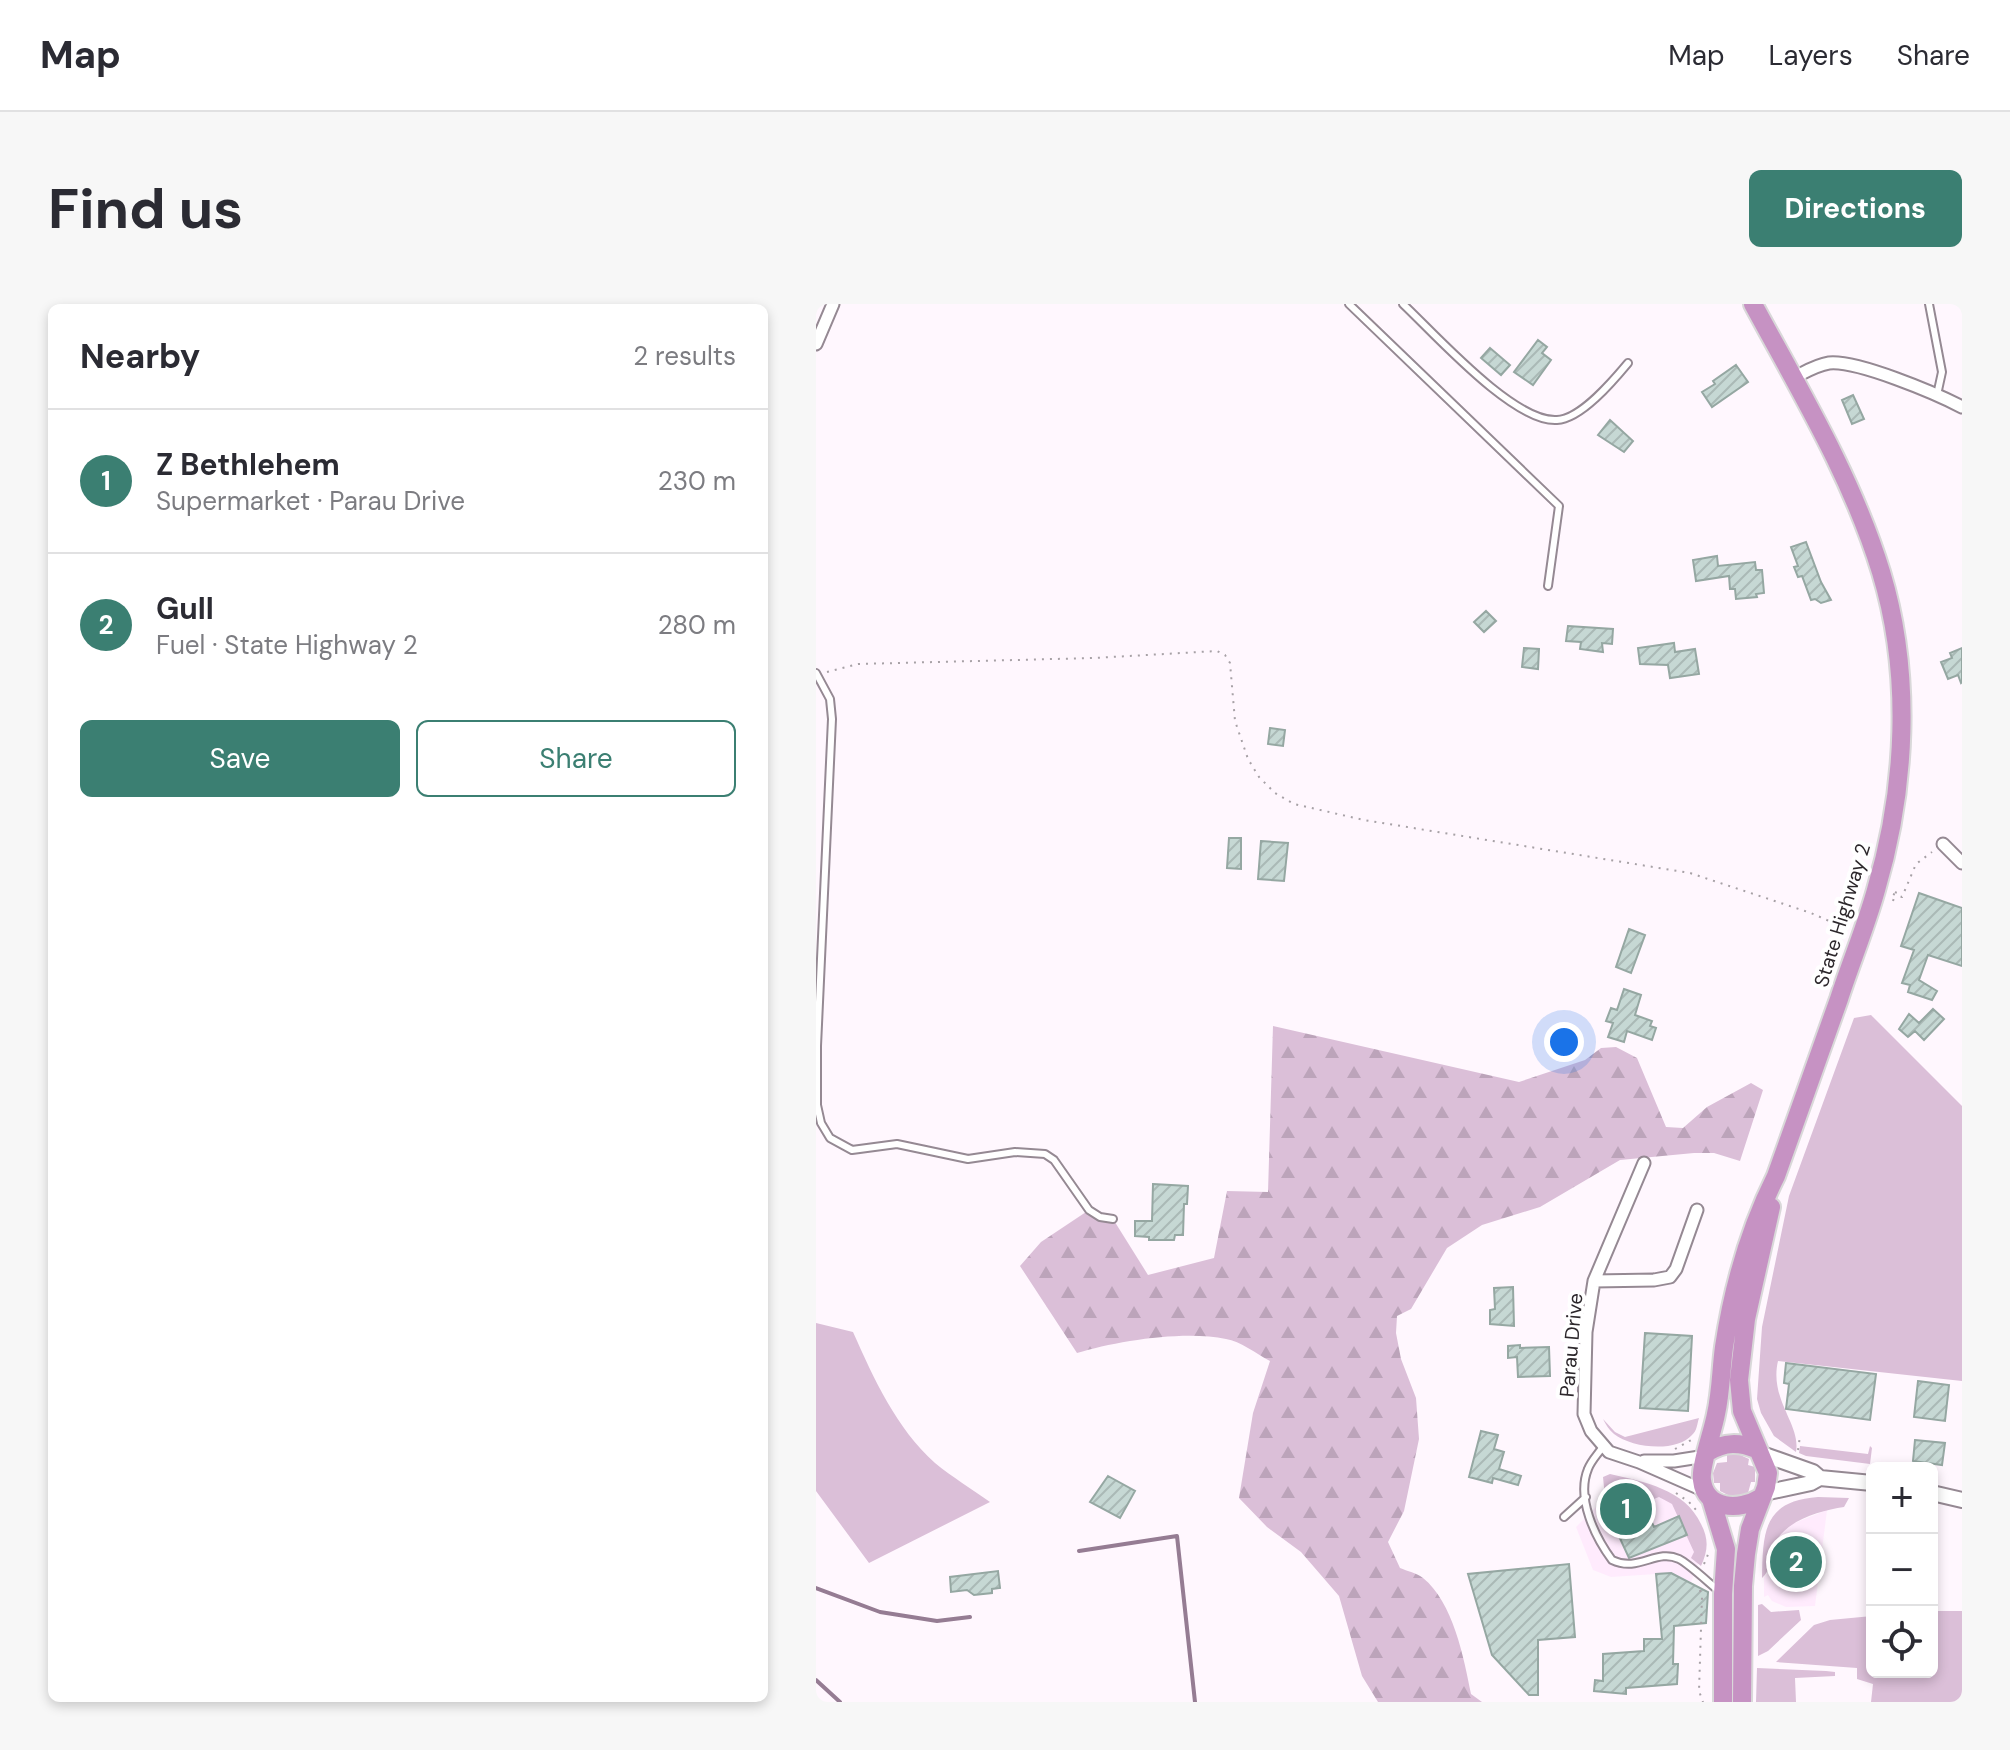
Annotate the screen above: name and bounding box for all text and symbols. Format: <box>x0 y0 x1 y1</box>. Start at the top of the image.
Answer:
text: Map <box>40 30 121 80</box>
text: Map <box>1668 37 1725 74</box>
text: Layers <box>1769 37 1853 74</box>
text: Share <box>1897 37 1970 74</box>
button: Directions <box>1749 170 1962 247</box>
text: Find us <box>48 172 243 245</box>
text: Nearby <box>80 334 200 379</box>
text: 2 results <box>633 339 736 373</box>
text: Z Bethlehem <box>156 445 340 484</box>
text: 1 <box>101 464 111 498</box>
text: 230 m <box>658 464 736 498</box>
text: Supermarket · Parau Drive <box>156 484 465 518</box>
text: Gull <box>156 589 214 628</box>
text: 2 <box>98 608 114 642</box>
text: 280 m <box>658 608 736 642</box>
text: Fuel · State Highway 2 <box>156 628 418 662</box>
button: Save <box>80 720 400 797</box>
button: Share <box>416 720 736 797</box>
street label: State Highway 2 <box>1808 840 1876 990</box>
your location <box>1544 1022 1584 1062</box>
street label: Parau Drive <box>1553 1292 1589 1398</box>
map controls <box>1866 1462 1938 1678</box>
button: + <box>1866 1462 1938 1534</box>
pin: 1 <box>1600 1479 1652 1539</box>
pin: 2 <box>1770 1532 1822 1592</box>
button: − <box>1866 1534 1938 1606</box>
button: locate <box>1866 1606 1938 1678</box>

